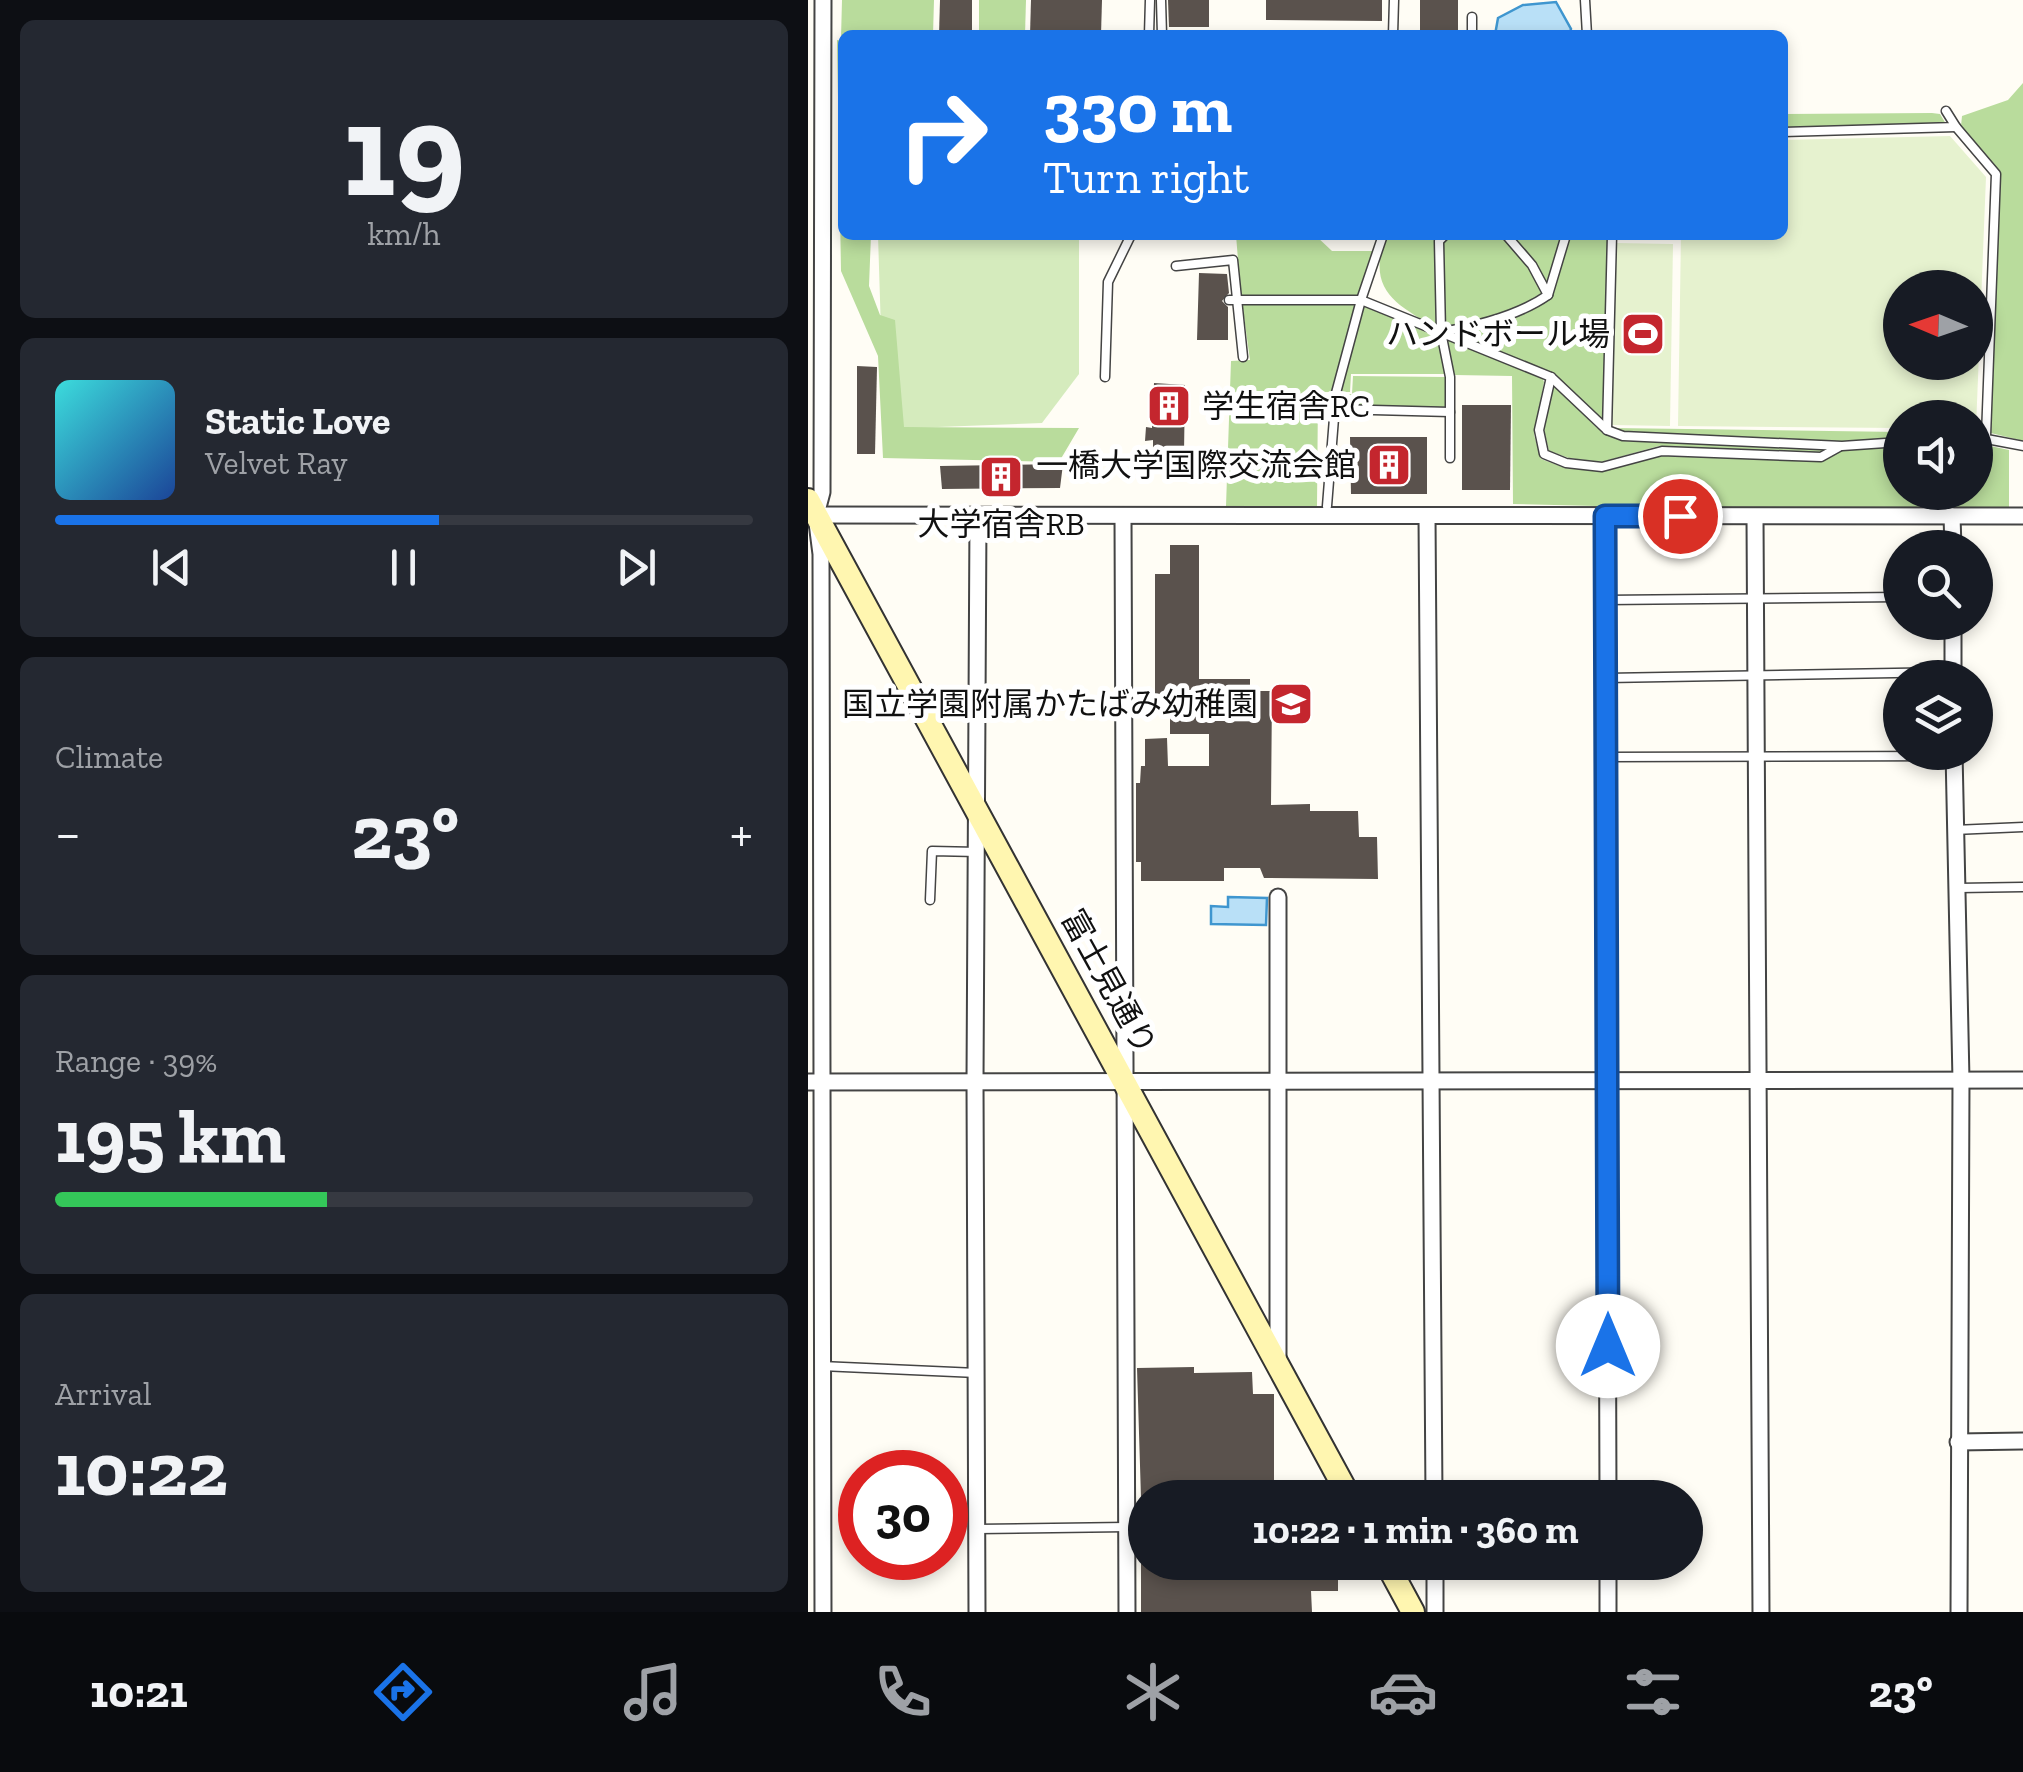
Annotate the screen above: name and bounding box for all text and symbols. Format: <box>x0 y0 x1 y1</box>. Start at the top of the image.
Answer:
text: 330 m <box>1043 66 1232 150</box>
icon: right <box>878 70 1008 200</box>
text: 19 <box>343 72 465 228</box>
text: Turn right <box>1043 151 1249 205</box>
text: km/h <box>367 215 441 253</box>
north arrow <box>1883 270 1993 380</box>
map controls <box>1883 270 1993 770</box>
sports icon: ハンドボール場 <box>1620 311 1666 357</box>
place label: ハンドボール場 <box>1386 315 1610 353</box>
building icon: 学生宿舎RC <box>1146 383 1192 429</box>
place label: 学生宿舎RC <box>1202 387 1370 425</box>
text: Static Love <box>205 398 390 444</box>
button: sound <box>1883 400 1993 510</box>
building icon: 一橋大学国際交流会館 <box>1366 442 1412 488</box>
text: Velvet Ray <box>205 444 348 482</box>
place label: 一橋大学国際交流会館 <box>1036 446 1356 484</box>
building icon: 大学宿舎RB <box>978 454 1024 500</box>
pin <box>1638 474 1723 559</box>
icon: arrive <box>1653 489 1708 544</box>
place label: 大学宿舎RB <box>917 505 1085 543</box>
button: search <box>1883 530 1993 640</box>
icon: previous <box>144 540 199 595</box>
icon: pause <box>376 540 431 595</box>
icon: next <box>609 540 664 595</box>
button: layers <box>1883 660 1993 770</box>
school or university icon: 国立学園附属かたばみ幼稚園 <box>1268 681 1314 727</box>
place label: 国立学園附属かたばみ幼稚園 <box>842 685 1258 723</box>
text: Climate <box>55 738 163 776</box>
text: 23° <box>352 787 459 877</box>
text: − <box>55 800 81 866</box>
text: + <box>730 800 753 866</box>
street label: 富士見通り <box>1054 903 1164 1061</box>
text: Range · 39% <box>55 1042 217 1080</box>
text: 195 km <box>55 1091 286 1181</box>
position arrow <box>1556 1294 1660 1398</box>
text: Arrival <box>55 1375 151 1413</box>
text: 10:22 <box>55 1424 228 1514</box>
speed limit sign: 30 <box>838 1450 968 1580</box>
text: 10:22 · 1 min · 360 m <box>1253 1507 1578 1553</box>
icon: directions <box>368 1657 438 1727</box>
icon: music <box>618 1657 688 1727</box>
icon: phone <box>868 1657 938 1727</box>
icon: climate <box>1118 1657 1188 1727</box>
icon: car <box>1368 1657 1438 1727</box>
icon: filters <box>1618 1657 1688 1727</box>
text: 10:21 <box>90 1665 188 1719</box>
text: 23° <box>1868 1665 1933 1719</box>

